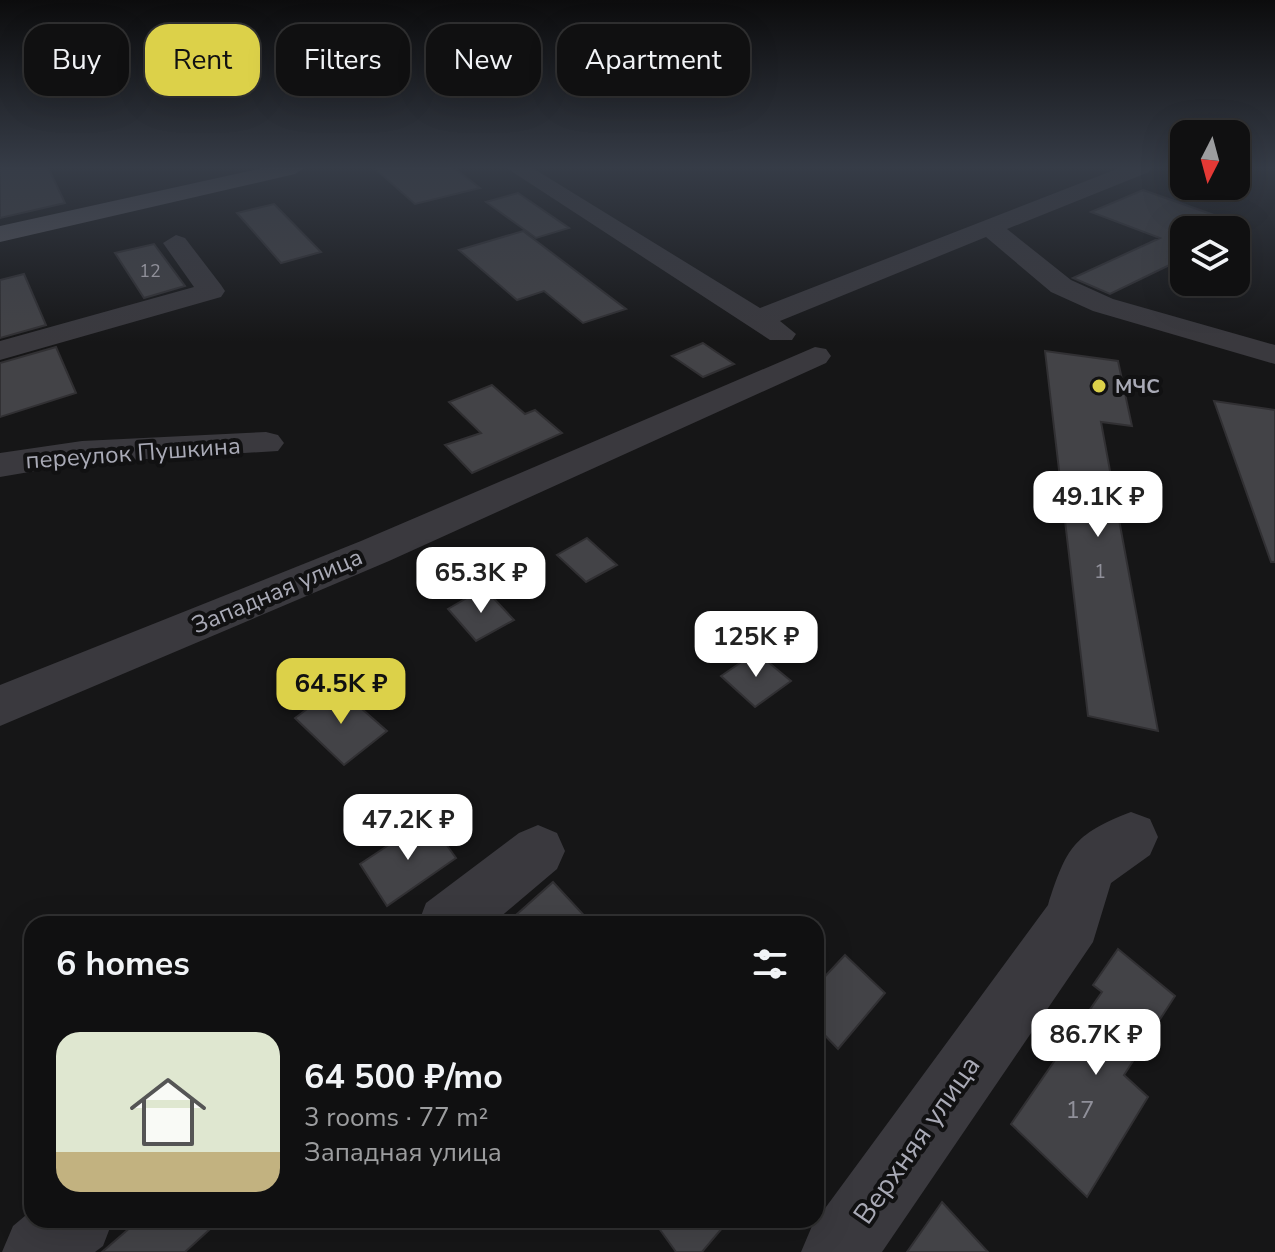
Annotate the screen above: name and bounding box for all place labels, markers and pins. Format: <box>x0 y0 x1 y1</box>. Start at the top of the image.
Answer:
place label: МЧС <box>1115 373 1160 400</box>
marker: МЧС <box>1090 377 1108 395</box>
pin: 49.1K ₽ <box>1024 471 1172 539</box>
pin: 65.3K ₽ <box>407 547 555 615</box>
pin: 125K ₽ <box>691 611 821 679</box>
pin: 64.5K ₽ <box>267 658 415 726</box>
pin: 47.2K ₽ <box>334 794 482 862</box>
pin: 86.7K ₽ <box>1022 1009 1170 1077</box>

